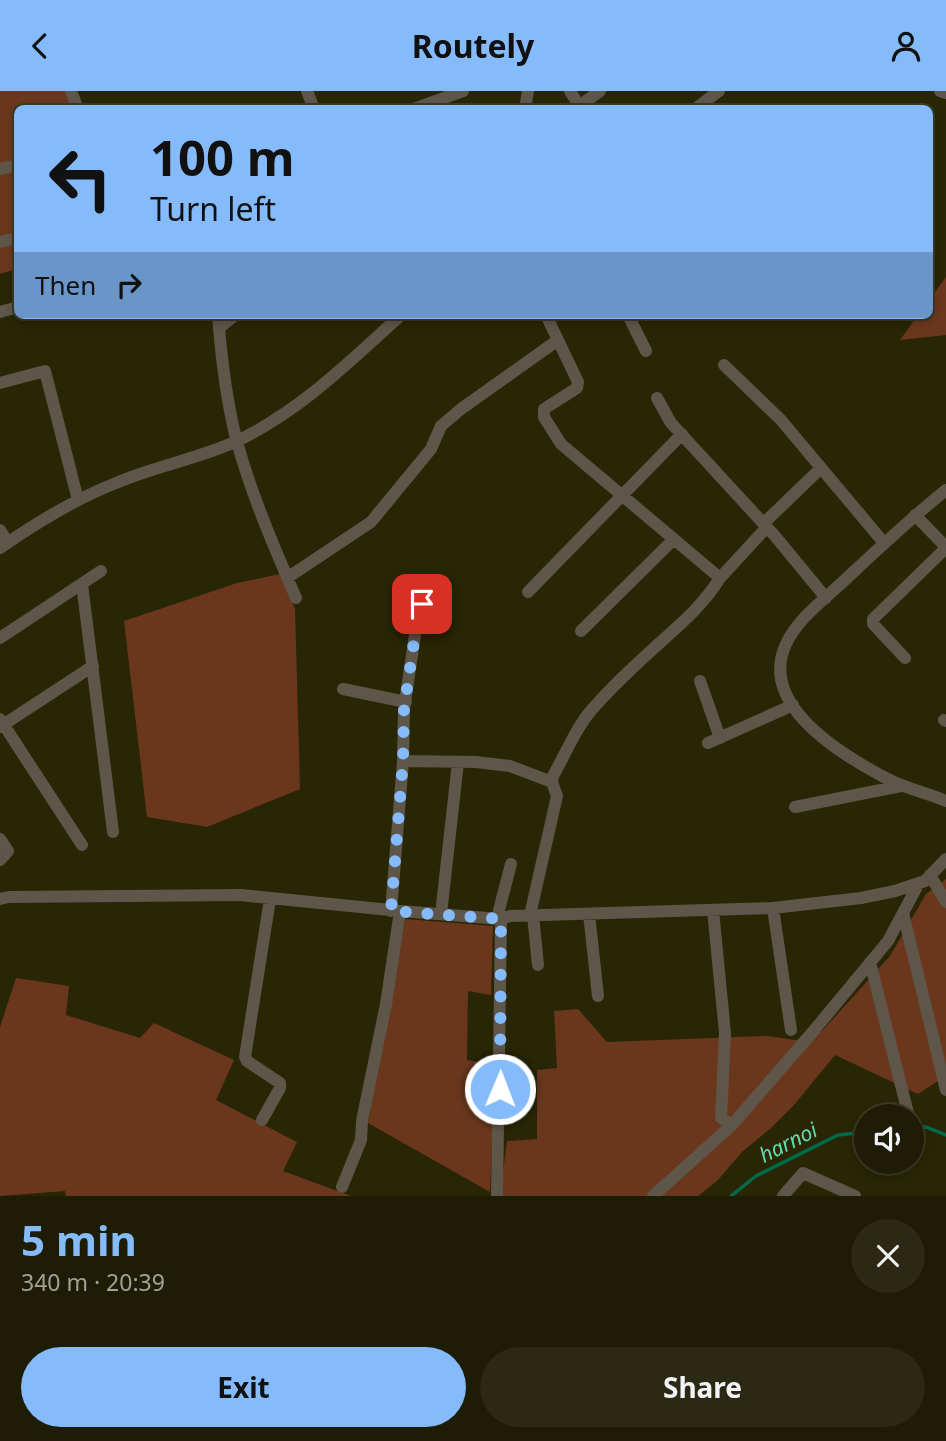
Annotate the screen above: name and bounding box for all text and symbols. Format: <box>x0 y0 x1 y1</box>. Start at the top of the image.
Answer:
text: Routely <box>412 24 534 67</box>
icon: back <box>21 27 59 65</box>
icon: person <box>887 27 925 65</box>
text: 100 m <box>150 124 295 190</box>
icon: left <box>35 133 126 224</box>
text: Turn left <box>150 187 276 230</box>
icon: right <box>110 266 148 304</box>
text: Then <box>35 267 96 303</box>
pin <box>392 574 452 634</box>
icon: arrive <box>403 585 441 623</box>
position arrow <box>463 1052 537 1126</box>
map controls <box>854 1104 924 1174</box>
button: sound <box>854 1104 924 1174</box>
water label: harnoi <box>754 1115 822 1169</box>
text: 5 min <box>21 1211 137 1268</box>
button: close <box>851 1219 925 1293</box>
text: 340 m · 20:39 <box>21 1266 165 1298</box>
button: Exit <box>21 1347 466 1427</box>
button: Share <box>480 1347 925 1427</box>

